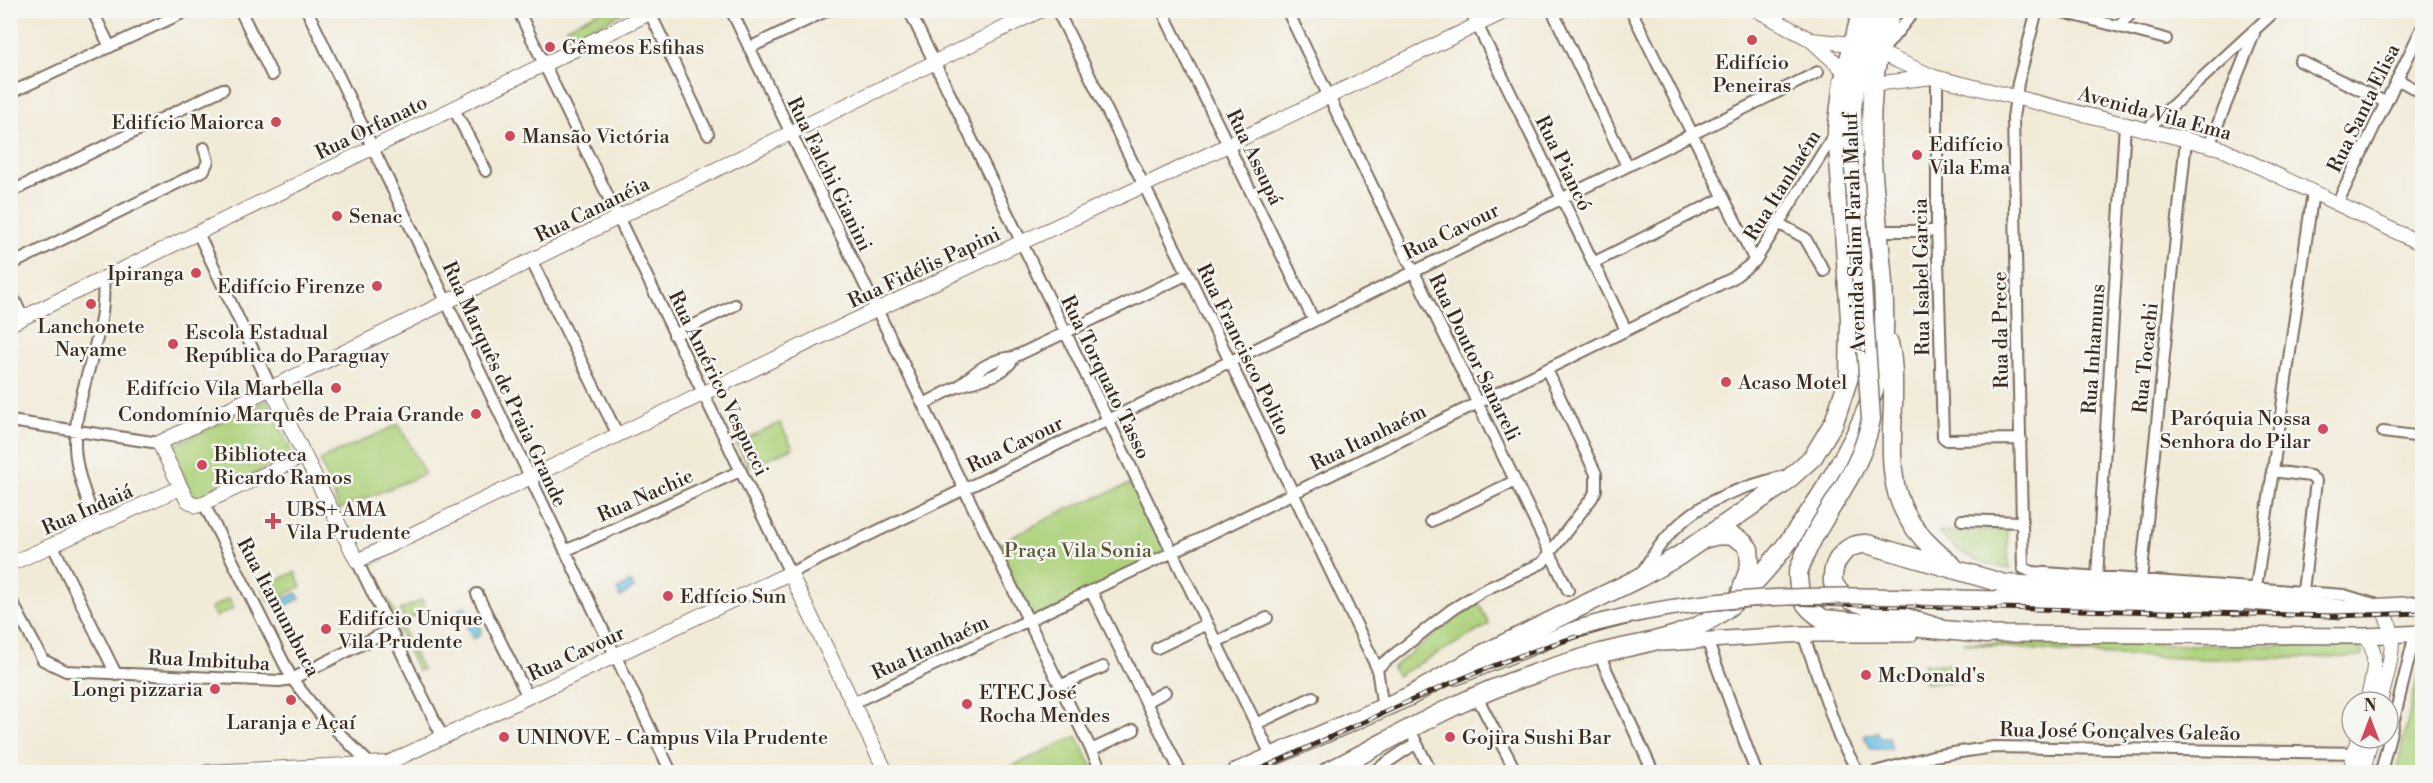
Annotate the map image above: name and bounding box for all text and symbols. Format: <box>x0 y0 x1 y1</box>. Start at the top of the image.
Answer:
marker: Edifício Peneiras <box>1745 33 1759 47</box>
place label: Gêmeos Esfihas <box>562 36 704 61</box>
marker: Gêmeos Esfihas <box>543 40 557 54</box>
street label: Rua Santa Elisa <box>2322 40 2407 177</box>
place label: Edifício Peneiras <box>1713 51 1791 99</box>
street label: Avenida Vila Ema <box>2074 82 2235 147</box>
street label: Rua Orfanato <box>311 90 432 166</box>
street label: Rua Falchi Gianini <box>780 93 877 256</box>
street label: Rua Assupá <box>1220 106 1288 211</box>
place label: Edifício Maiorca <box>112 111 265 136</box>
street label: Avenida Salim Farah Maluf <box>1839 111 1872 355</box>
street label: Rua Piancó <box>1529 112 1596 215</box>
marker: Edifício Maiorca <box>269 115 283 129</box>
place label: Mansão Victória <box>522 125 671 150</box>
street label: Rua Itanhaém <box>1739 125 1828 246</box>
marker: Mansão Victória <box>503 129 517 143</box>
place label: Edifício Vila Ema <box>1928 133 2011 181</box>
marker: Edifício Vila Ema <box>1910 148 1924 162</box>
street label: Rua Cananéia <box>531 172 655 249</box>
street label: Rua Isabel Garcia <box>1909 197 1936 356</box>
street label: Rua Cavour <box>1399 198 1504 266</box>
place label: Senac <box>349 205 403 230</box>
marker: Senac <box>330 209 344 223</box>
street label: Rua Fidélis Papini <box>844 222 1005 315</box>
street label: Rua Marquês de Praia Grande <box>436 258 572 511</box>
street label: Rua Francisco Polito <box>1190 260 1295 440</box>
place label: Ipiranga <box>107 262 185 287</box>
marker: Ipiranga <box>189 266 203 280</box>
street label: Rua Doutor Sanareli <box>1422 270 1525 446</box>
street label: Rua da Prece <box>1988 271 2015 389</box>
place label: Edifício Firenze <box>217 275 365 300</box>
marker: Edifício Firenze <box>370 279 384 293</box>
street label: Rua Inhamuns <box>2077 283 2112 415</box>
street label: Rua Américo Vespucci <box>662 287 774 481</box>
street label: Rua Torquato Tasso <box>1054 292 1155 464</box>
marker: Lanchonete Nayame <box>84 297 98 311</box>
street label: Rua Tocachi <box>2128 301 2165 415</box>
place label: Lanchonete Nayame <box>37 315 145 363</box>
place label: Escola Estadual República do Paraguay <box>185 321 390 369</box>
marker: Escola Estadual República do Paraguay <box>166 337 180 351</box>
place label: Acaso Motel <box>1737 371 1847 396</box>
marker: Acaso Motel <box>1719 375 1733 389</box>
place label: Edifício Vila Marbella <box>126 377 325 402</box>
marker: Edifício Vila Marbella <box>329 381 343 395</box>
street label: Rua Itanhaém <box>1306 399 1431 477</box>
place label: Condomínio Marquês de Praia Grande <box>118 403 464 428</box>
marker: Condomínio Marquês de Praia Grande <box>469 407 483 421</box>
place label: Paróquia Nossa Senhora do Pilar <box>2160 407 2312 455</box>
street label: Rua Cavour <box>963 411 1068 479</box>
marker: Paróquia Nossa Senhora do Pilar <box>2316 422 2330 436</box>
place label: Biblioteca Ricardo Ramos <box>213 443 352 491</box>
marker: Biblioteca Ricardo Ramos <box>195 458 209 472</box>
street label: Rua Nachie <box>594 464 698 529</box>
street label: Rua Indaiá <box>38 479 138 542</box>
place label: UBS+ AMA Vila Prudente <box>285 498 411 546</box>
marker: UBS+ AMA Vila Prudente <box>264 512 282 530</box>
street label: Rua Itamumbuca <box>230 534 325 682</box>
park label: Praça Vila Sonia <box>1004 539 1153 564</box>
place label: Edfício Sun <box>680 585 787 610</box>
marker: Edfício Sun <box>661 589 675 603</box>
place label: Edifício Unique Vila Prudente <box>337 607 483 655</box>
street label: Rua Itanhaém <box>868 610 994 686</box>
street label: Rua Cavour <box>524 621 629 688</box>
marker: Edifício Unique Vila Prudente <box>319 622 333 636</box>
street label: Rua Imbituba <box>147 646 272 677</box>
place label: McDonald's <box>1878 664 1985 689</box>
marker: McDonald's <box>1859 668 1873 682</box>
place label: Longi pizzaria <box>72 678 204 703</box>
place label: ETEC José Rocha Mendes <box>979 681 1110 729</box>
marker: Longi pizzaria <box>208 682 222 696</box>
north arrow <box>2340 690 2400 750</box>
marker: Laranja e Açaí <box>284 693 298 707</box>
text: N <box>2364 696 2377 716</box>
marker: ETEC José Rocha Mendes <box>960 697 974 711</box>
place label: Laranja e Açaí <box>227 711 357 736</box>
street label: Rua José Gonçalves Galeão <box>1999 718 2241 747</box>
place label: UNINOVE - Campus Vila Prudente <box>516 726 828 751</box>
place label: Gojira Sushi Bar <box>1462 726 1611 751</box>
marker: UNINOVE - Campus Vila Prudente <box>497 730 511 744</box>
marker: Gojira Sushi Bar <box>1443 730 1457 744</box>

